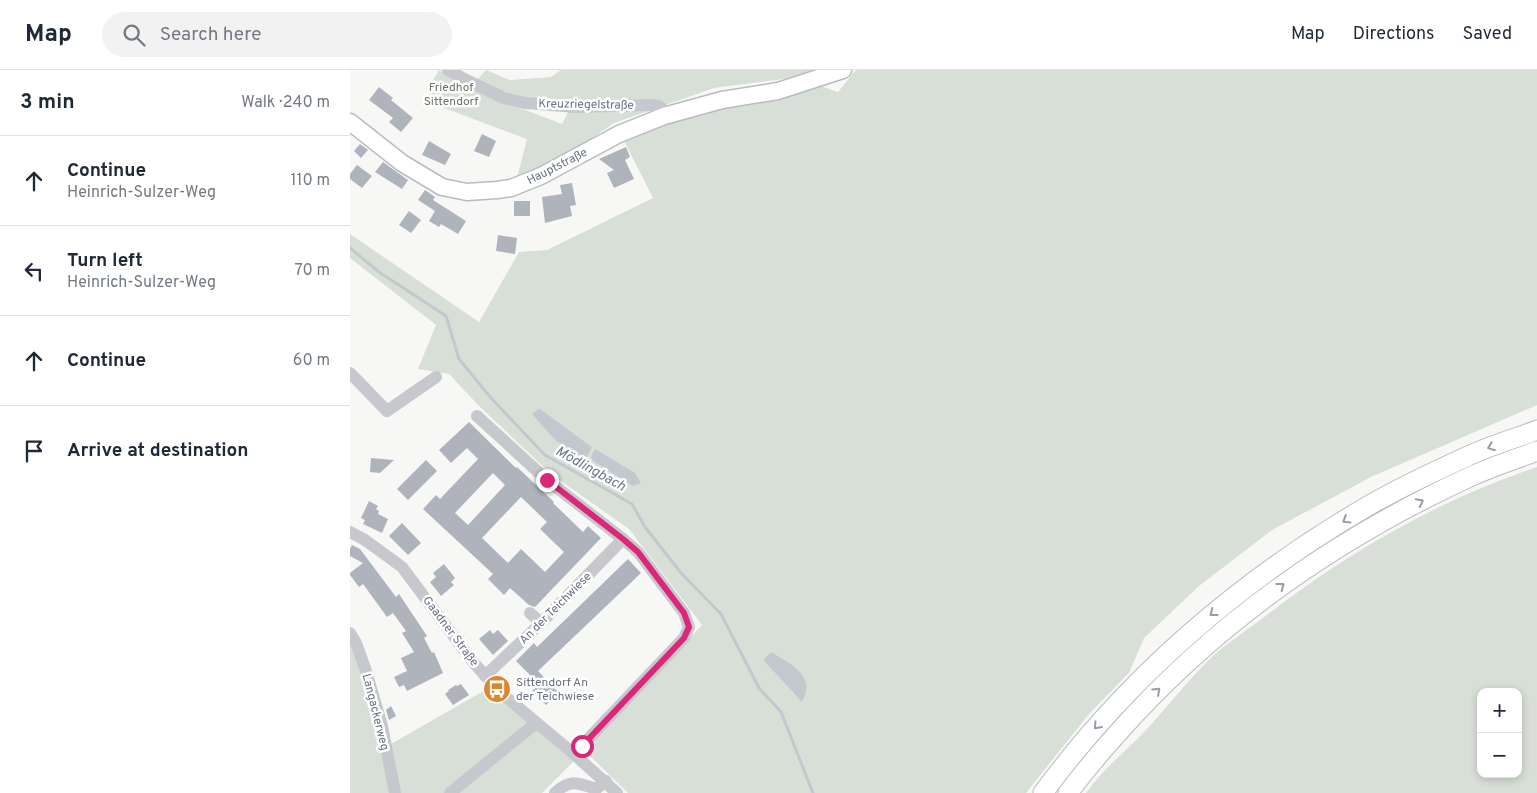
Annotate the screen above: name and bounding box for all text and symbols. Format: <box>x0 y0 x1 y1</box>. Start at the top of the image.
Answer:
search box <box>102 12 452 57</box>
text: Map <box>25 20 72 50</box>
icon: search <box>120 21 148 49</box>
text: Search here <box>160 23 261 47</box>
text: Map <box>1291 23 1325 46</box>
text: Directions <box>1353 23 1435 46</box>
text: Saved <box>1463 23 1512 46</box>
park label: Friedhof Sittendorf <box>424 80 478 110</box>
text: 3 min <box>20 89 75 116</box>
text: Walk · 240 m <box>241 93 330 113</box>
street label: Kreuzriegelstraße <box>538 96 634 114</box>
street label: Hauptstraße <box>525 145 590 189</box>
text: Continue <box>67 159 146 183</box>
icon: ahead <box>20 167 48 195</box>
text: 110 m <box>290 171 330 191</box>
text: Heinrich-Sulzer-Weg <box>67 183 216 203</box>
text: Turn left <box>67 249 143 273</box>
icon: left <box>20 257 48 285</box>
text: 70 m <box>295 261 330 281</box>
text: Heinrich-Sulzer-Weg <box>67 273 216 293</box>
icon: ahead <box>20 347 48 375</box>
text: Continue <box>67 349 146 373</box>
text: 60 m <box>293 351 330 371</box>
icon: arrive <box>20 437 48 465</box>
text: Arrive at destination <box>67 439 248 463</box>
one-way arrow <box>1488 441 1496 451</box>
water label: Mödlingbach <box>552 443 629 496</box>
route end <box>536 469 559 492</box>
one-way arrow <box>1415 498 1424 508</box>
one-way arrow <box>1343 513 1352 523</box>
street label: An der Teichwiese <box>516 569 595 648</box>
one-way arrow <box>1275 583 1284 591</box>
street label: Gaadner Straße <box>419 593 482 670</box>
one-way arrow <box>1209 607 1219 616</box>
street label: Langackerweg <box>358 672 392 752</box>
bus stop icon: Sittendorf An der Teichwiese <box>482 674 512 704</box>
place label: Sittendorf An der Teichwiese <box>516 675 594 705</box>
one-way arrow <box>1152 688 1161 697</box>
map controls <box>1477 688 1522 778</box>
button: + <box>1477 688 1522 733</box>
one-way arrow <box>1094 721 1103 730</box>
button: − <box>1477 733 1522 778</box>
route start <box>571 735 594 758</box>

